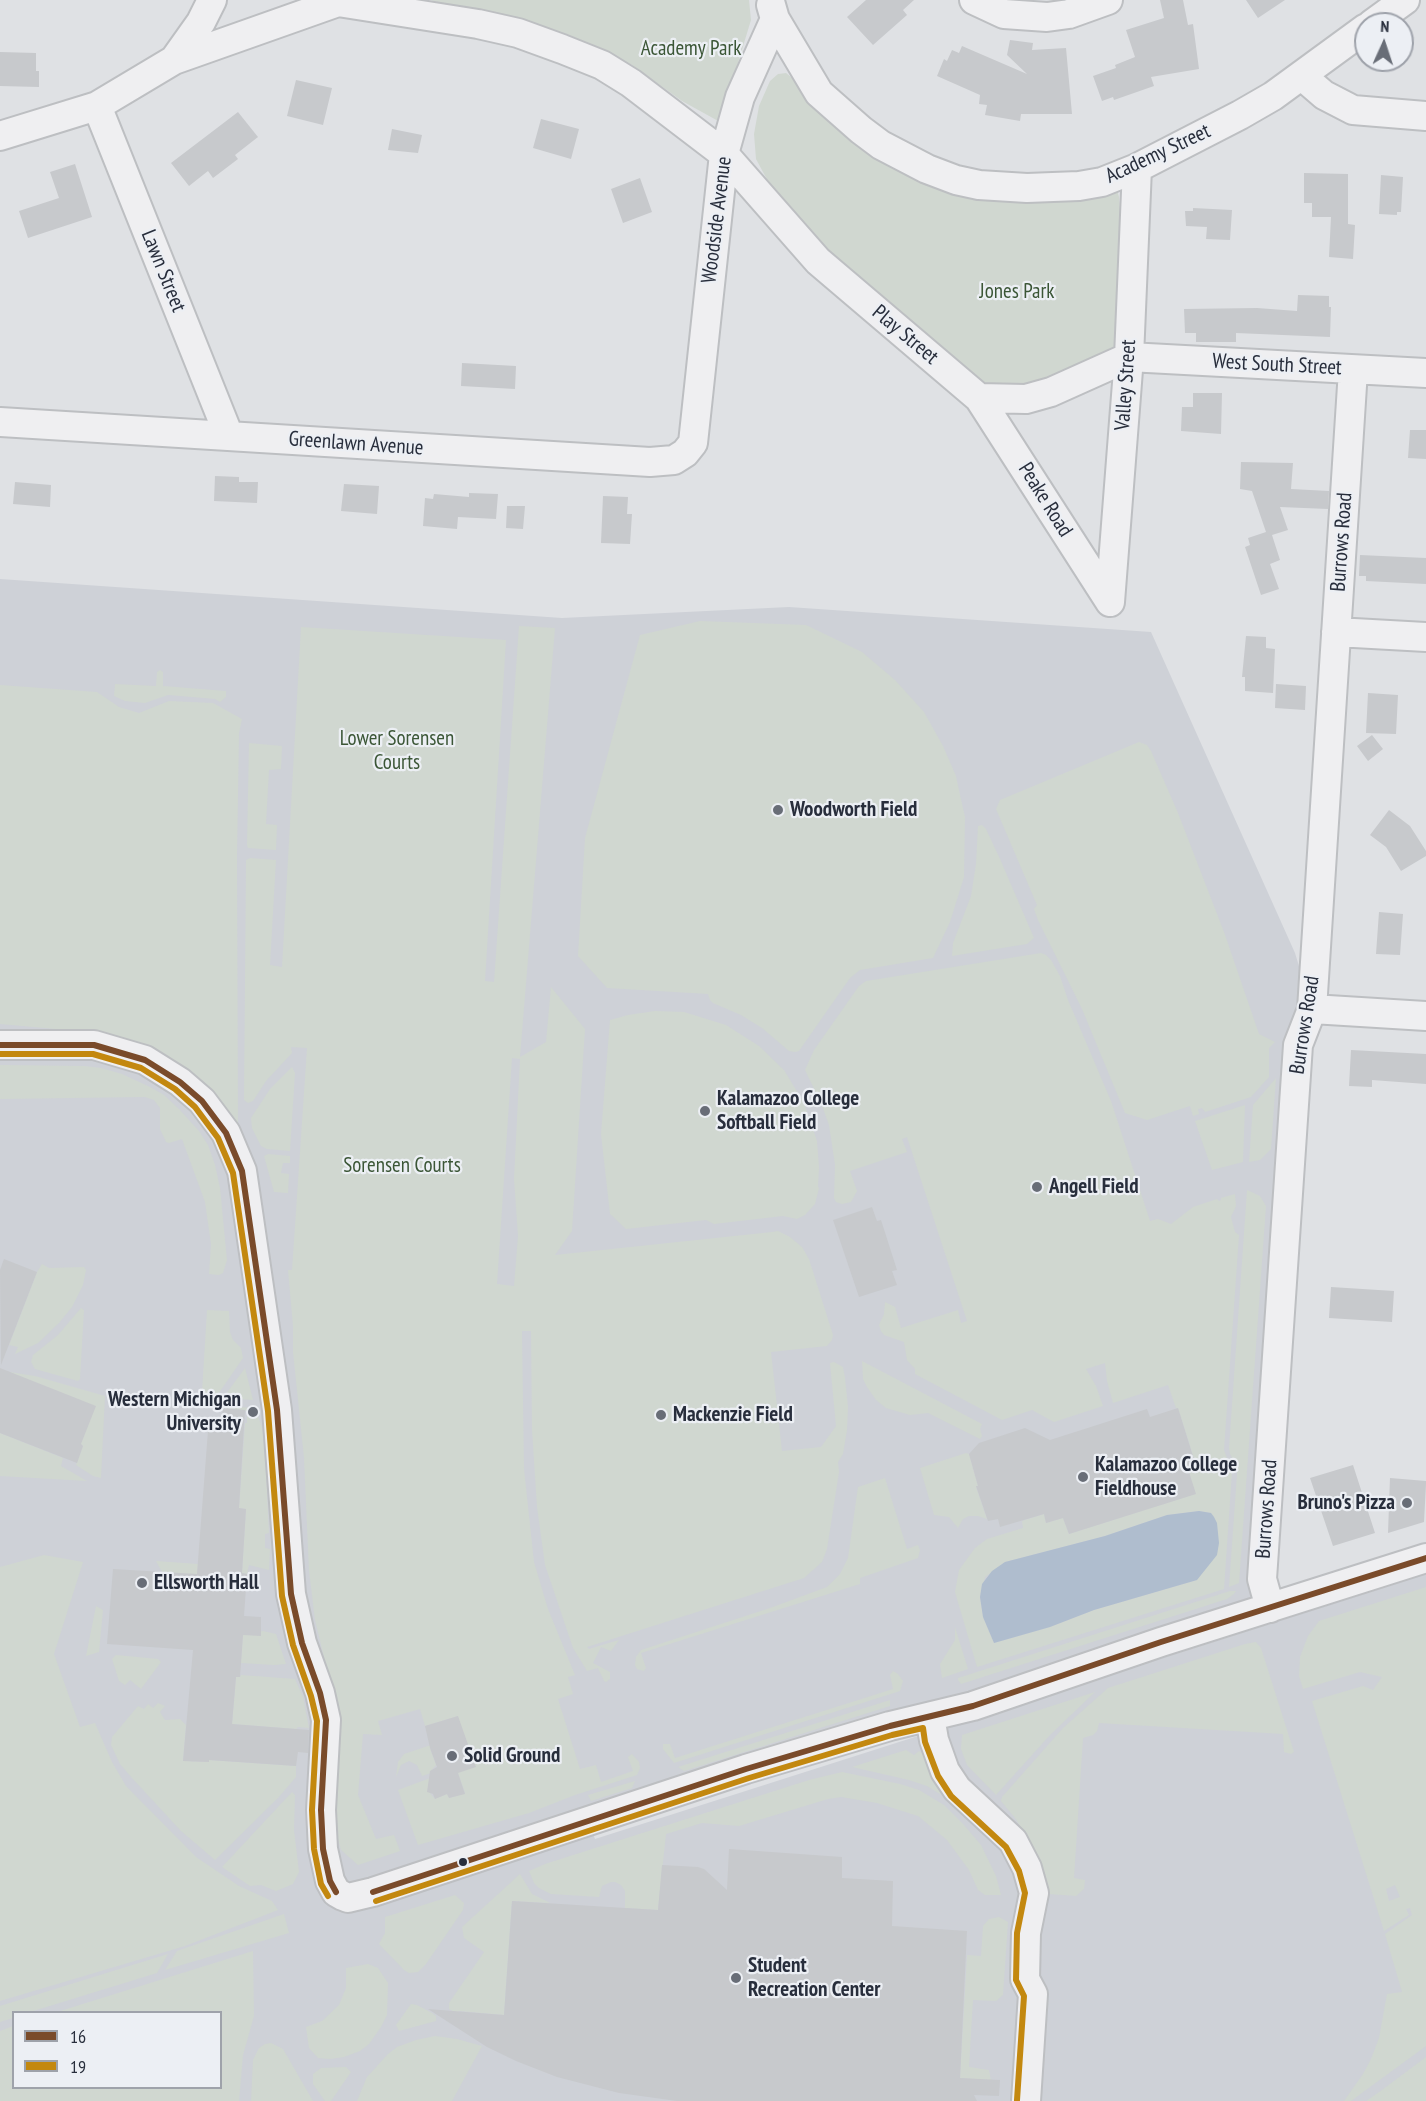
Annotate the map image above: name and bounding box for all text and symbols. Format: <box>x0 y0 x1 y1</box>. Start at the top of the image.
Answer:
north arrow <box>1354 12 1414 72</box>
text: N <box>1380 16 1390 36</box>
park label: Academy Park <box>641 36 741 62</box>
street label: Academy Street <box>1102 119 1214 189</box>
street label: Woodside Avenue <box>697 155 737 285</box>
street label: Lawn Street <box>135 226 191 316</box>
park label: Jones Park <box>980 279 1054 305</box>
street label: Play Street <box>867 300 943 370</box>
street label: Valley Street <box>1110 339 1142 431</box>
street label: West South Street <box>1212 349 1342 381</box>
street label: Greenlawn Avenue <box>288 427 424 461</box>
street label: Peake Road <box>1012 458 1078 542</box>
street label: Burrows Road <box>1326 492 1358 592</box>
park label: Lower Sorensen Courts <box>340 726 454 776</box>
place label: Woodworth Field <box>790 797 917 823</box>
marker: Woodworth Field <box>771 803 785 817</box>
street label: Burrows Road <box>1285 974 1325 1076</box>
place label: Kalamazoo College Softball Field <box>717 1086 859 1136</box>
marker: Kalamazoo College Softball Field <box>698 1104 712 1118</box>
park label: Sorensen Courts <box>343 1153 461 1179</box>
place label: Angell Field <box>1049 1174 1139 1200</box>
marker: Angell Field <box>1030 1180 1044 1194</box>
place label: Western Michigan University <box>108 1387 241 1437</box>
place label: Mackenzie Field <box>673 1402 793 1428</box>
marker: Western Michigan University <box>246 1405 260 1419</box>
marker: Mackenzie Field <box>654 1408 668 1422</box>
place label: Kalamazoo College Fieldhouse <box>1095 1452 1237 1502</box>
street label: Burrows Road <box>1251 1459 1283 1559</box>
marker: Kalamazoo College Fieldhouse <box>1076 1470 1090 1484</box>
place label: Bruno's Pizza <box>1297 1490 1395 1516</box>
marker: Bruno's Pizza <box>1400 1496 1414 1510</box>
place label: Ellsworth Hall <box>154 1570 259 1596</box>
marker: Ellsworth Hall <box>135 1576 149 1590</box>
place label: Solid Ground <box>464 1743 560 1769</box>
marker: Solid Ground <box>445 1749 459 1763</box>
unlabelled marker <box>457 1856 469 1868</box>
place label: Student Recreation Center <box>748 1953 880 2003</box>
marker: Student Recreation Center <box>729 1971 743 1985</box>
legend <box>12 2011 222 2089</box>
text: 16 <box>70 2025 86 2048</box>
text: 19 <box>70 2055 86 2078</box>

